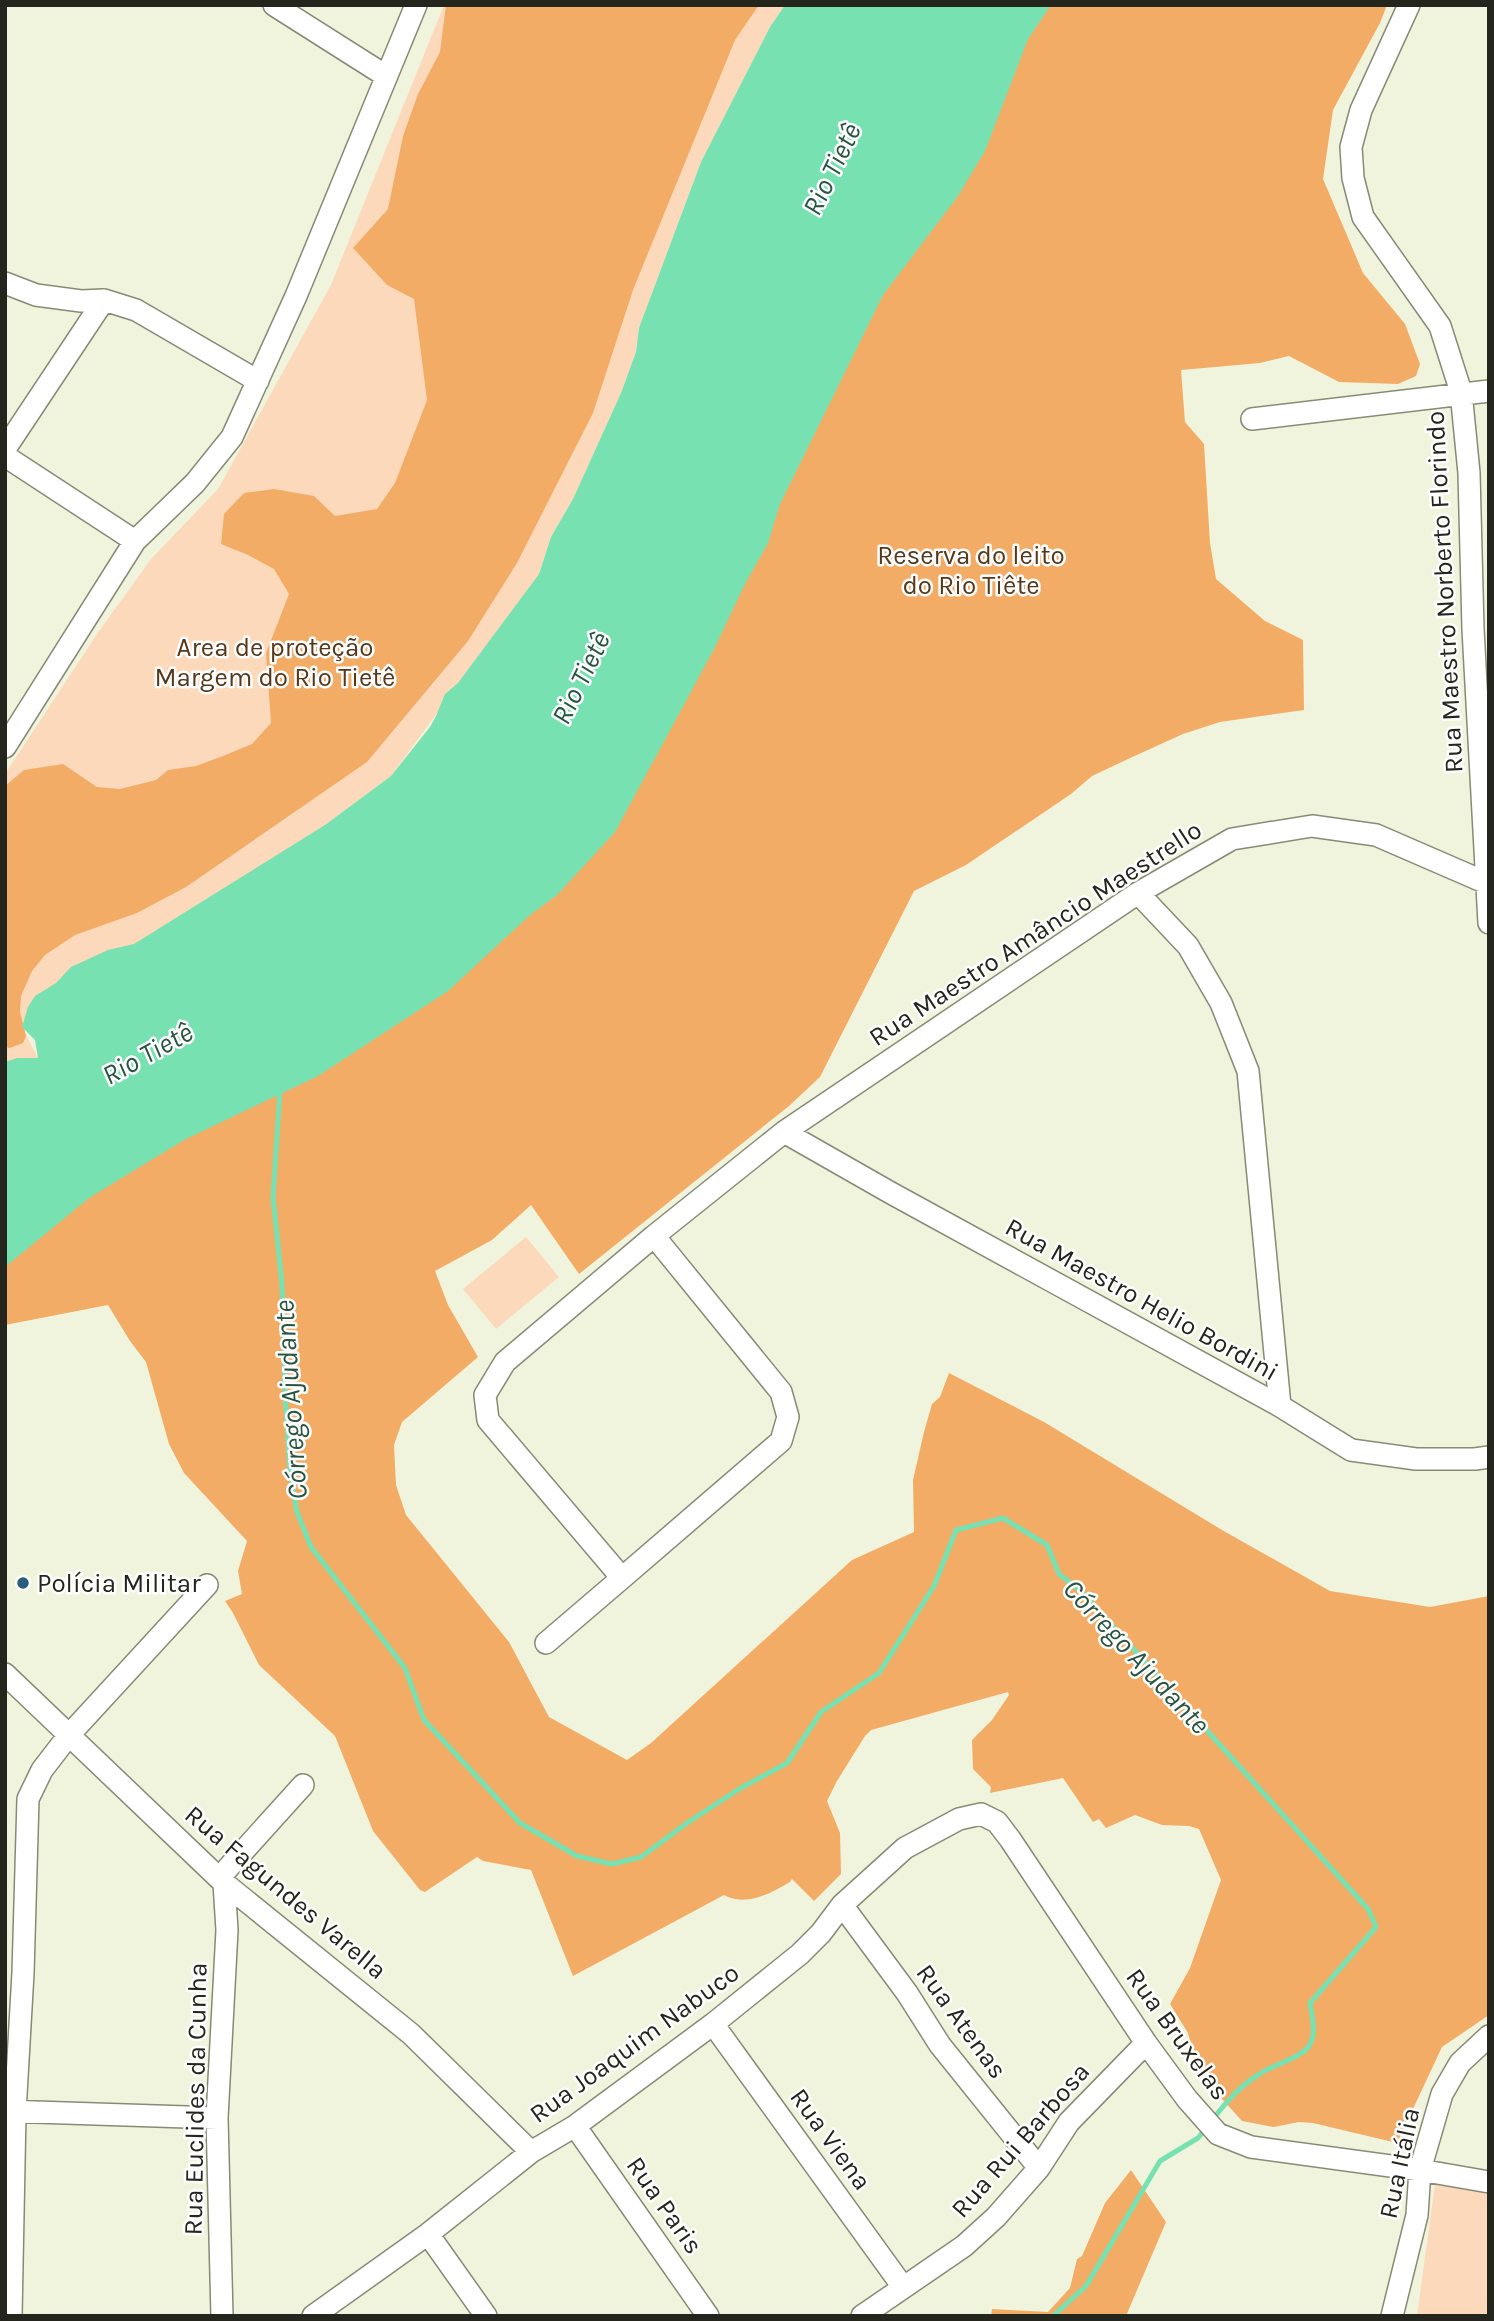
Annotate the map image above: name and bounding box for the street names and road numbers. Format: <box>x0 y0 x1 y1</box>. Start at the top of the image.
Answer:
street label: Rua Maestro Norberto Florindo <box>1420 410 1469 774</box>
street label: Rua Maestro Amâncio Maestrello <box>863 814 1207 1053</box>
street label: Rua Maestro Helio Bordini <box>1000 1211 1284 1388</box>
street label: Rua Fagundes Varella <box>178 1799 393 1986</box>
street label: Rua Joaquim Nabuco <box>524 1957 745 2130</box>
street label: Rua Atenas <box>910 1958 1013 2085</box>
street label: Rua Euclides da Cunha <box>178 1962 213 2236</box>
street label: Rua Bruxelas <box>1119 1962 1236 2106</box>
street label: Rua Rui Barbosa <box>945 2056 1096 2224</box>
street label: Rua Viena <box>783 2082 878 2196</box>
street label: Rua Itália <box>1373 2105 1426 2222</box>
street label: Rua Paris <box>620 2151 709 2260</box>

